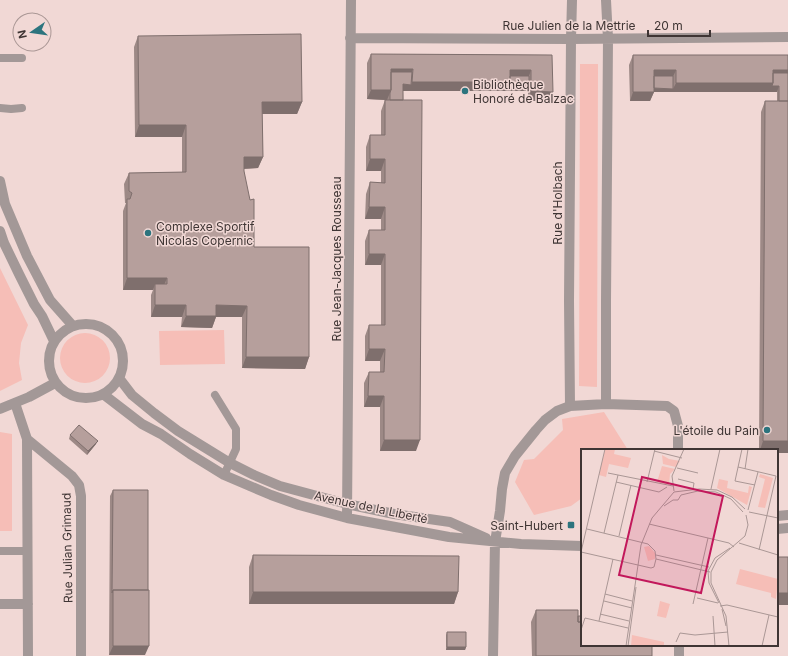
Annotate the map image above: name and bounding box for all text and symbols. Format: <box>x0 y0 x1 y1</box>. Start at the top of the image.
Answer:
north arrow <box>12 12 52 52</box>
scale bar <box>648 12 710 38</box>
street label: Rue Julien de la Mettrie <box>502 18 636 33</box>
text: 20 m <box>654 18 683 33</box>
text: N <box>14 29 30 40</box>
place label: Bibliothèque Honoré de Balzac <box>473 77 574 106</box>
marker: Bibliothèque Honoré de Balzac <box>460 86 470 96</box>
street label: Rue d'Holbach <box>550 161 565 245</box>
street label: Rue Jean-Jacques Rousseau <box>329 177 344 342</box>
place label: Complexe Sportif Nicolas Copernic <box>156 219 255 248</box>
marker: Complexe Sportif Nicolas Copernic <box>143 228 153 238</box>
place label: L'étoile du Pain <box>673 423 759 438</box>
marker: L'étoile du Pain <box>762 425 772 435</box>
inset map <box>581 449 778 646</box>
street label: Avenue de la Liberté <box>313 488 429 526</box>
street label: Rue Julian Grimaud <box>59 493 75 603</box>
place label: Saint-Hubert <box>490 518 563 533</box>
marker: Saint-Hubert <box>566 520 576 530</box>

